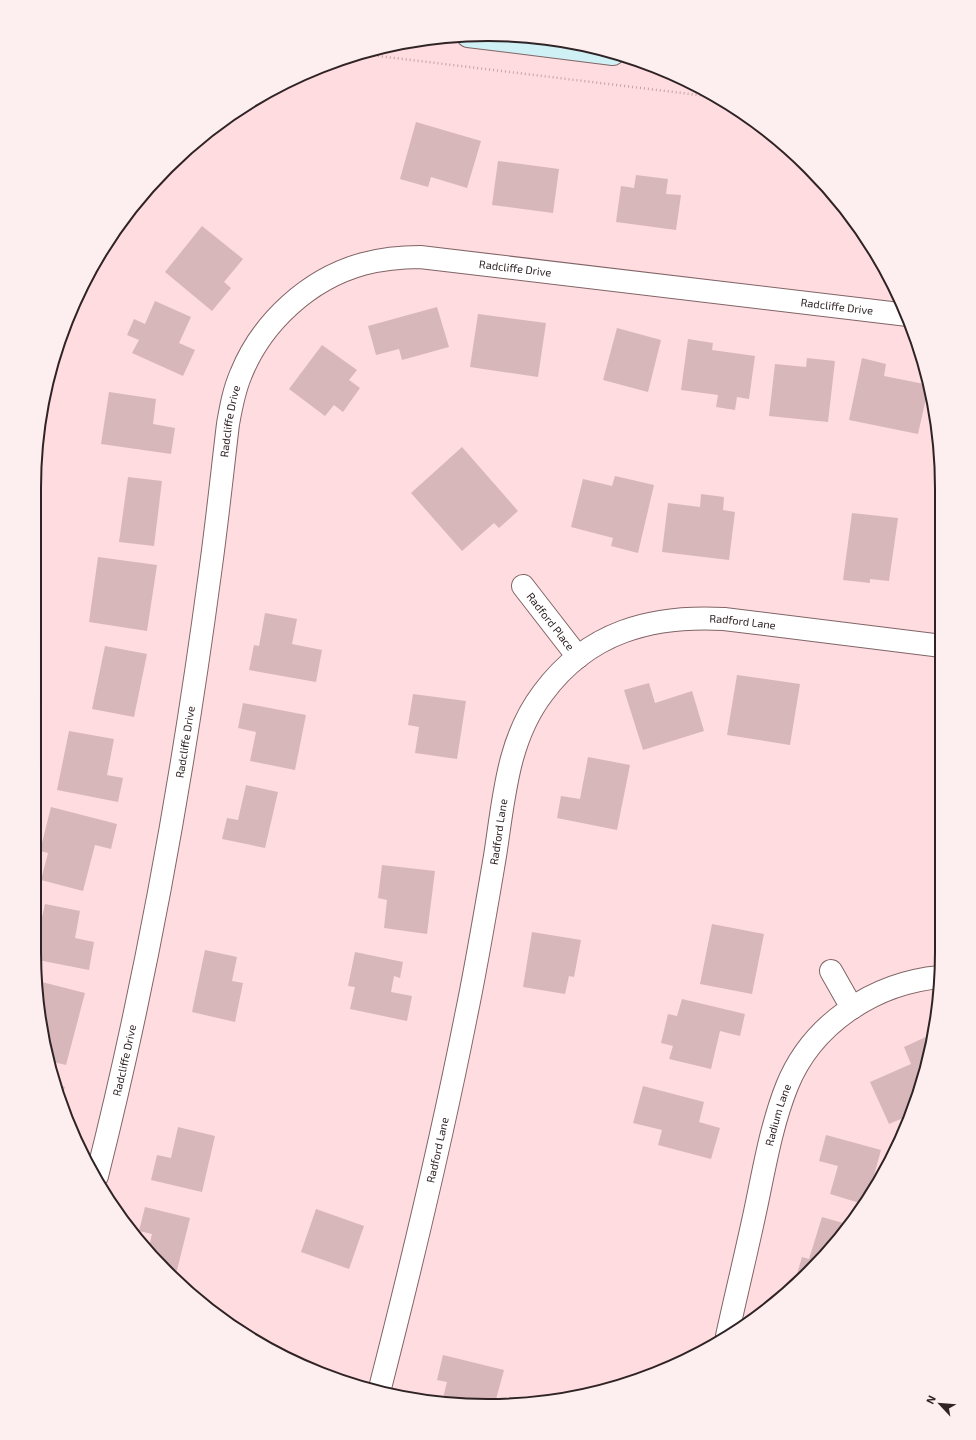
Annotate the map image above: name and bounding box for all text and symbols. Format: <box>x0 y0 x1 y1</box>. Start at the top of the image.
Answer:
street label: Radcliffe Drive <box>478 257 552 279</box>
street label: Radcliffe Drive <box>800 295 874 317</box>
street label: Radcliffe Drive <box>217 383 242 458</box>
street label: Radford Place <box>524 590 577 653</box>
street label: Radford Lane <box>709 611 777 631</box>
street label: Radcliffe Drive <box>172 705 197 779</box>
street label: Radford Lane <box>487 798 509 866</box>
street label: Radcliffe Drive <box>110 1023 138 1097</box>
street label: Radium Lane <box>762 1082 793 1147</box>
street label: Radford Lane <box>423 1116 451 1184</box>
north arrow <box>920 1384 960 1424</box>
text: N <box>923 1393 938 1406</box>

